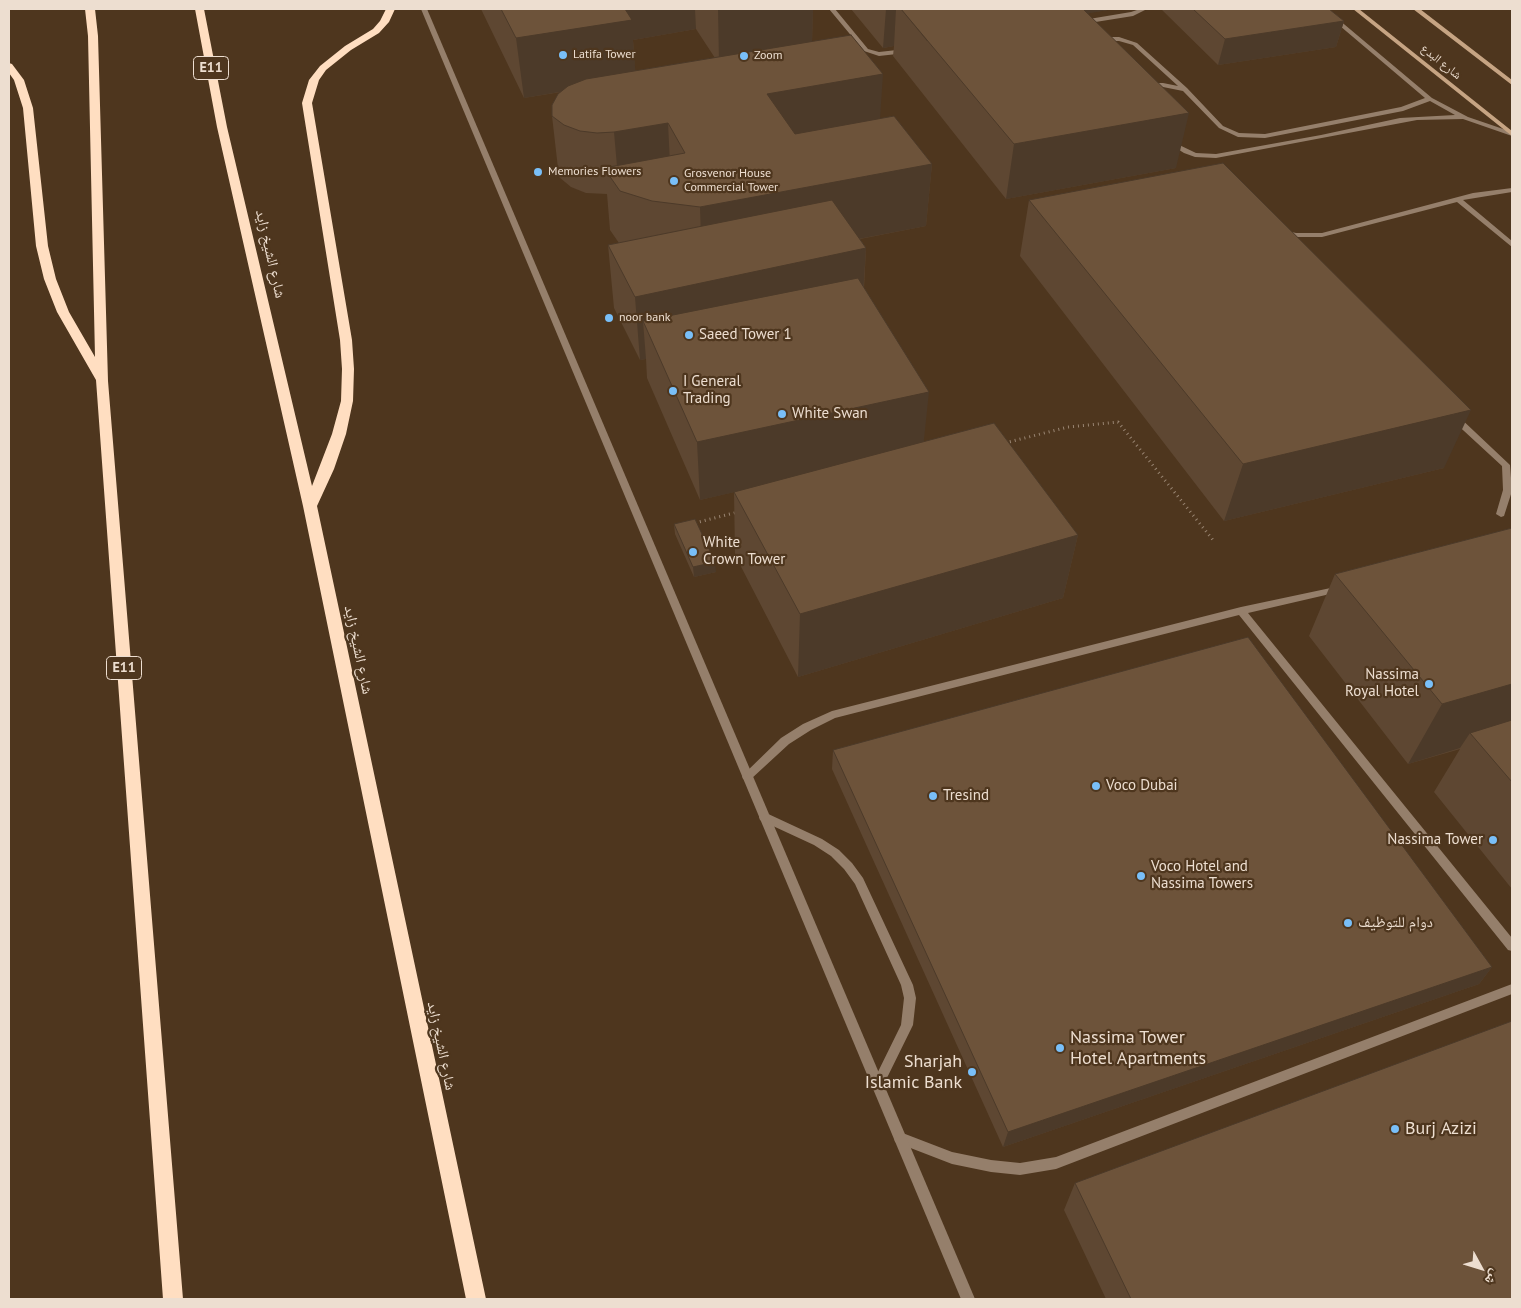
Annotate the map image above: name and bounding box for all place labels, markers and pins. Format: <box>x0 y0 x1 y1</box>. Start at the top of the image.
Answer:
place label: Latifa Tower <box>573 48 635 62</box>
marker: Latifa Tower <box>557 49 569 61</box>
place label: Zoom <box>754 49 783 63</box>
marker: Zoom <box>738 50 750 62</box>
place label: Memories Flowers <box>548 165 641 179</box>
marker: Memories Flowers <box>532 166 544 178</box>
place label: Grosvenor House Commercial Tower <box>684 167 778 195</box>
marker: Grosvenor House Commercial Tower <box>668 175 680 187</box>
place label: noor bank <box>619 311 670 325</box>
marker: noor bank <box>603 312 615 324</box>
place label: Saeed Tower 1 <box>699 326 792 344</box>
marker: Saeed Tower 1 <box>683 329 695 341</box>
place label: I General Trading <box>683 373 741 408</box>
marker: I General Trading <box>667 385 679 397</box>
place label: White Swan <box>792 405 868 423</box>
marker: White Swan <box>776 408 788 420</box>
place label: White Crown Tower <box>703 534 785 569</box>
marker: White Crown Tower <box>687 546 699 558</box>
place label: Nassima Royal Hotel <box>1345 666 1419 701</box>
marker: Nassima Royal Hotel <box>1423 678 1435 690</box>
place label: Voco Dubai <box>1106 777 1178 795</box>
marker: Voco Dubai <box>1090 780 1102 792</box>
place label: Tresind <box>943 787 989 805</box>
marker: Tresind <box>927 790 939 802</box>
place label: Nassima Tower <box>1387 831 1483 849</box>
marker: Nassima Tower <box>1487 834 1499 846</box>
place label: Voco Hotel and Nassima Towers <box>1151 858 1253 893</box>
marker: Voco Hotel and Nassima Towers <box>1135 870 1147 882</box>
place label: دوام للتوظيف <box>1358 914 1433 932</box>
marker: دوام للتوظيف <box>1342 917 1354 929</box>
place label: Nassima Tower Hotel Apartments <box>1070 1027 1206 1070</box>
marker: Nassima Tower Hotel Apartments <box>1054 1042 1066 1054</box>
place label: Sharjah Islamic Bank <box>865 1051 962 1094</box>
marker: Sharjah Islamic Bank <box>966 1066 978 1078</box>
place label: Burj Azizi <box>1405 1118 1477 1140</box>
marker: Burj Azizi <box>1389 1123 1401 1135</box>

